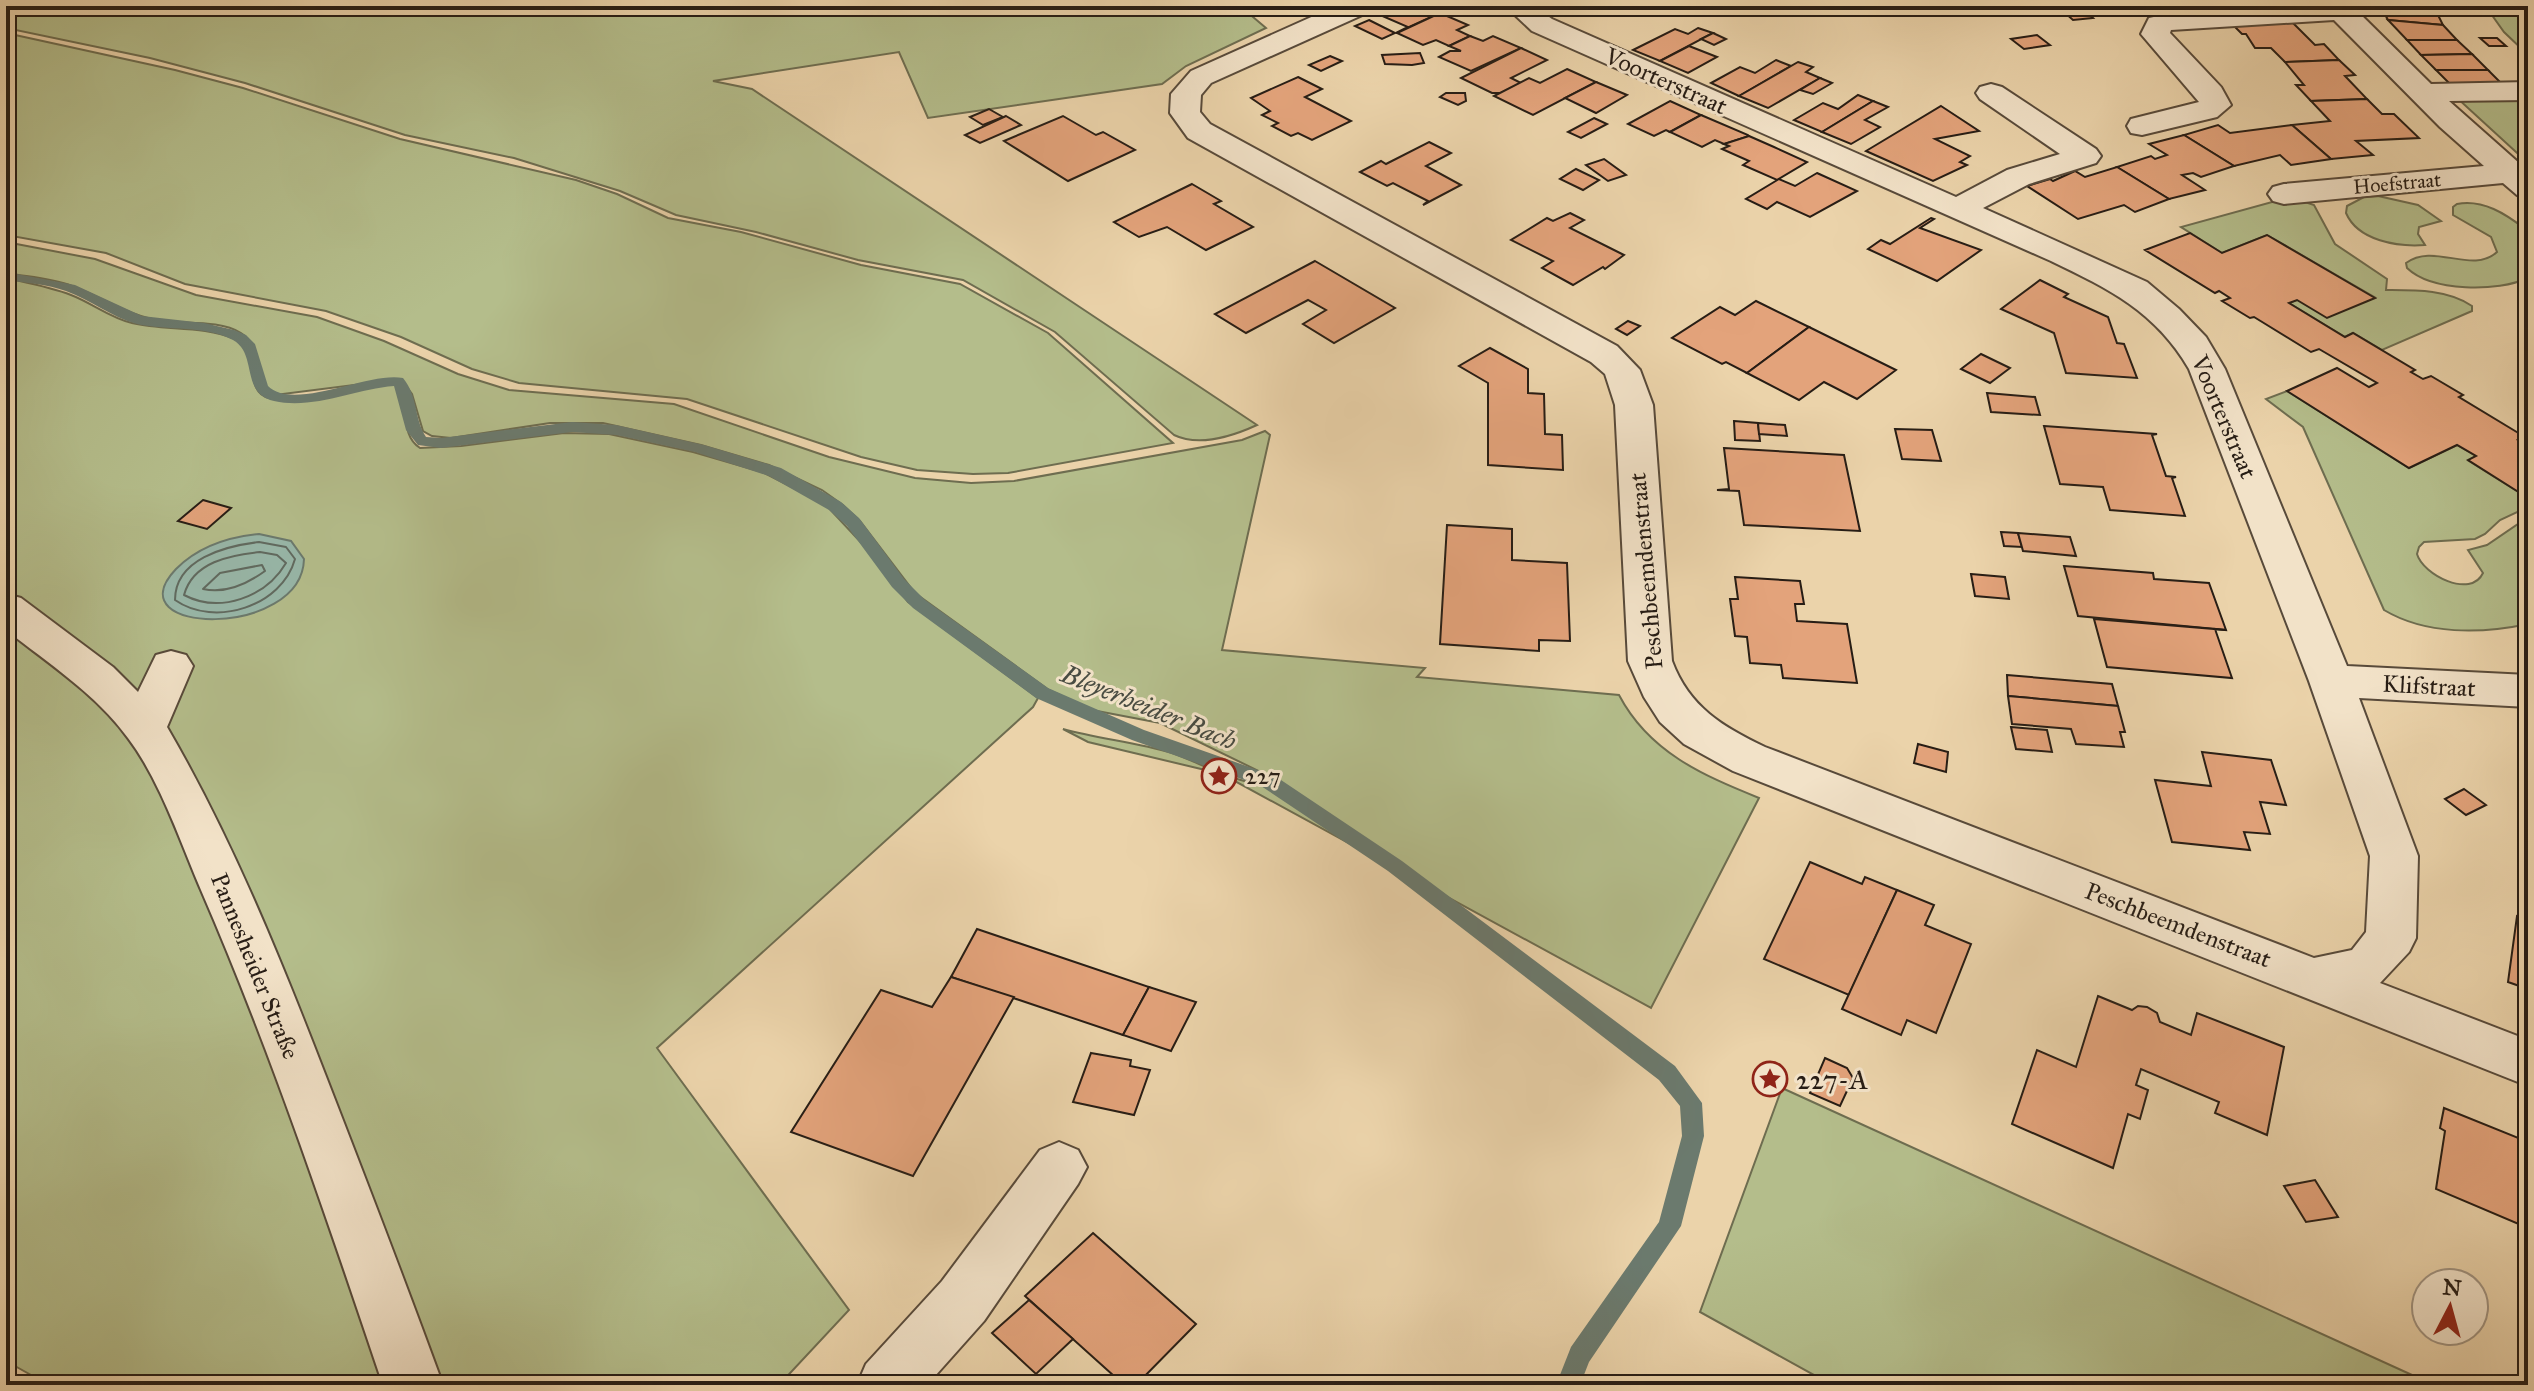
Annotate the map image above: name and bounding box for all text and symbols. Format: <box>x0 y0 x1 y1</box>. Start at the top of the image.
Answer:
street label: Voorterstraat <box>1599 40 1732 122</box>
street label: Hoefstraat <box>2352 167 2442 199</box>
street label: Voorterstraat <box>2184 350 2264 484</box>
street label: Peschbeemdenstraat <box>1622 471 1670 670</box>
water label: Bleyerheider Bach <box>1056 657 1241 757</box>
street label: Klifstraat <box>2382 669 2477 703</box>
place icon: 227 <box>1200 757 1238 795</box>
place label: 227 <box>1245 761 1281 791</box>
street label: Pannesheider Straße <box>204 869 306 1063</box>
street label: Peschbeemdenstraat <box>2081 876 2276 974</box>
place icon: 227-A <box>1751 1060 1789 1098</box>
place label: 227-A <box>1796 1062 1868 1097</box>
north arrow <box>2410 1267 2490 1347</box>
text: N <box>2441 1273 2463 1302</box>

